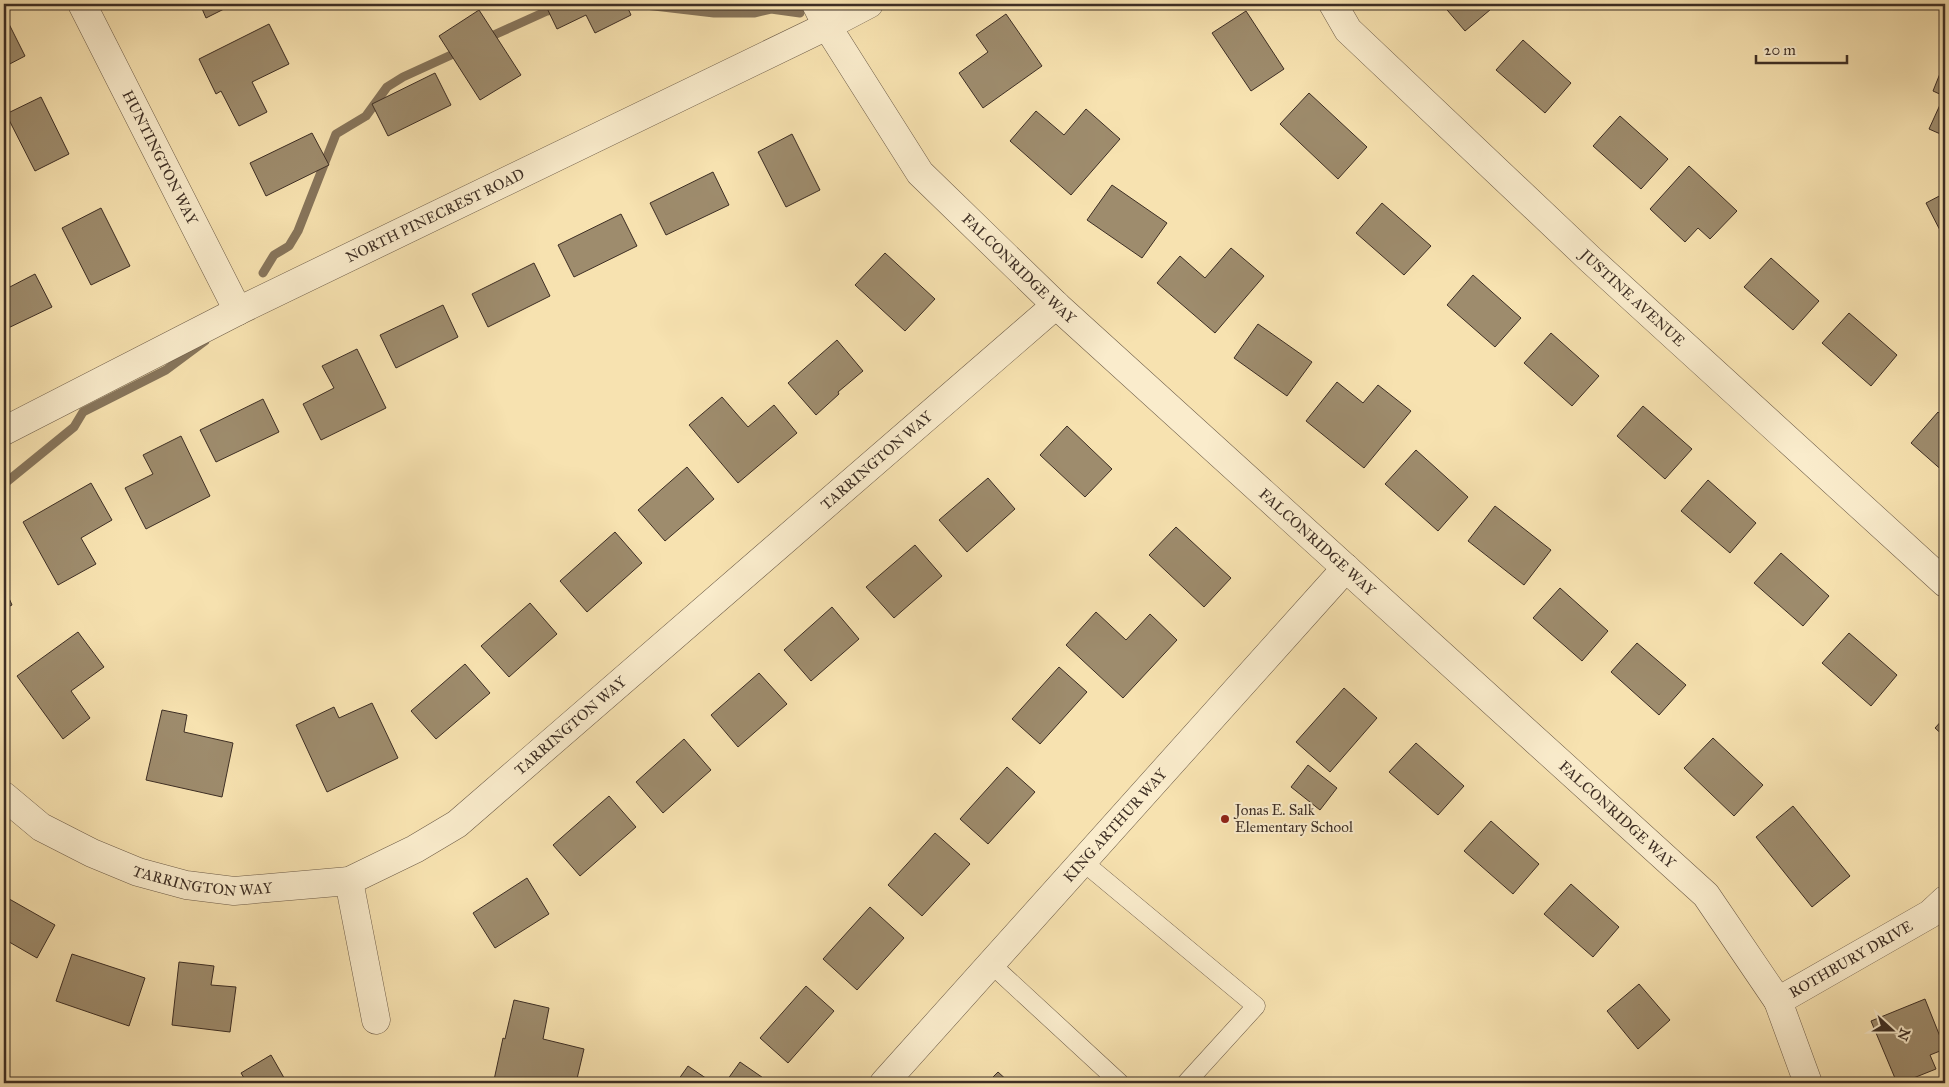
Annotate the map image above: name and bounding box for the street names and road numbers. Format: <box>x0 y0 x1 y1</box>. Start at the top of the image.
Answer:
street label: HUNTINGTON WAY <box>118 87 202 228</box>
street label: NORTH PINECREST ROAD <box>343 165 528 266</box>
street label: FALCONRIDGE WAY <box>958 210 1080 328</box>
street label: JUSTINE AVENUE <box>1574 244 1689 350</box>
street label: TARRINGTON WAY <box>817 407 936 514</box>
street label: FALCONRIDGE WAY <box>1255 485 1380 600</box>
street label: TARRINGTON WAY <box>511 672 630 779</box>
street label: FALCONRIDGE WAY <box>1555 757 1680 872</box>
street label: KING ARTHUR WAY <box>1060 765 1171 886</box>
street label: TARRINGTON WAY <box>130 862 274 900</box>
street label: ROTHBURY DRIVE <box>1786 917 1916 1002</box>

